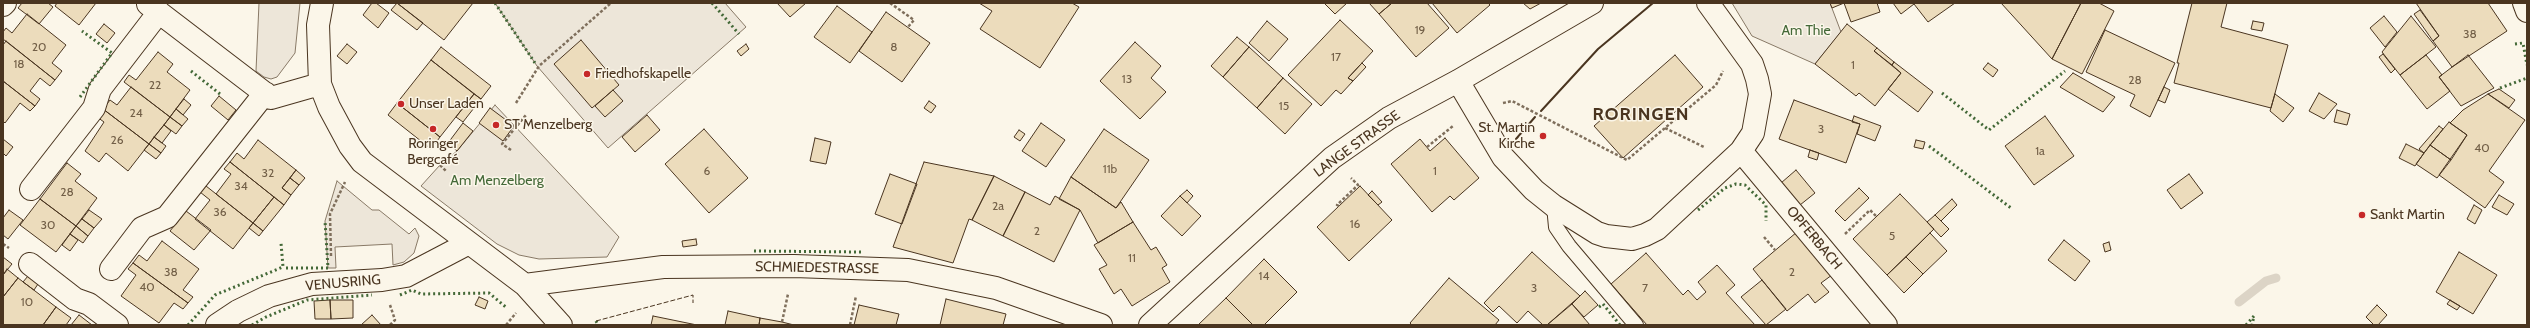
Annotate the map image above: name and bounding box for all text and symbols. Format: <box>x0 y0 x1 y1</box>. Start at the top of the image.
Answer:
house number: 19 <box>1415 23 1425 37</box>
park label: Am Thie <box>1781 23 1831 39</box>
house number: 38 <box>2463 27 2477 41</box>
house number: 20 <box>32 40 46 54</box>
house number: 8 <box>890 40 898 54</box>
house number: 17 <box>1331 50 1341 64</box>
house number: 18 <box>13 57 25 71</box>
house number: 1 <box>1851 58 1855 72</box>
place label: Friedhofskapelle <box>595 66 691 82</box>
marker: Friedhofskapelle <box>582 69 592 79</box>
house number: 13 <box>1122 72 1132 86</box>
house number: 28 <box>2128 73 2142 87</box>
house number: 22 <box>149 78 161 92</box>
place label: Unser Laden <box>409 96 484 112</box>
marker: Unser Laden <box>396 99 406 109</box>
house number: 15 <box>1279 99 1289 113</box>
district label: RORINGEN <box>1593 104 1689 126</box>
house number: 24 <box>129 106 143 120</box>
street label: LANGE STRASSE <box>1311 107 1403 181</box>
place label: ST Menzelberg <box>504 117 592 133</box>
marker: ST Menzelberg <box>491 120 501 130</box>
place label: St. Martin Kirche <box>1478 120 1535 152</box>
house number: 3 <box>1818 122 1824 136</box>
marker: Roringer Bergcafé <box>428 124 438 134</box>
marker: St. Martin Kirche <box>1538 131 1548 141</box>
house number: 26 <box>110 133 124 147</box>
place label: Roringer Bergcafé <box>407 136 459 168</box>
house number: 40 <box>2474 141 2490 155</box>
house number: 1a <box>2035 144 2045 158</box>
house number: 11b <box>1103 162 1117 176</box>
house number: 6 <box>704 164 710 178</box>
house number: 1 <box>1433 164 1437 178</box>
house number: 32 <box>262 166 274 180</box>
park label: Am Menzelberg <box>450 173 544 189</box>
house number: 34 <box>234 179 248 193</box>
house number: 28 <box>60 185 74 199</box>
house number: 2a <box>992 199 1004 213</box>
street label: OPFERBACH <box>1783 203 1845 273</box>
house number: 36 <box>213 205 227 219</box>
place label: Sankt Martin <box>2370 207 2445 223</box>
marker: Sankt Martin <box>2357 210 2367 220</box>
house number: 16 <box>1350 217 1360 231</box>
house number: 30 <box>41 218 55 232</box>
house number: 2 <box>1034 224 1040 238</box>
house number: 5 <box>1889 229 1895 243</box>
house number: 11 <box>1128 251 1136 265</box>
street label: SCHMIEDESTRASSE <box>755 259 879 277</box>
house number: 38 <box>164 265 178 279</box>
house number: 2 <box>1789 265 1795 279</box>
house number: 14 <box>1259 269 1269 283</box>
street label: VENUSRING <box>305 271 381 295</box>
house number: 40 <box>139 280 155 294</box>
house number: 3 <box>1531 281 1537 295</box>
house number: 7 <box>1642 281 1648 295</box>
house number: 10 <box>21 295 33 309</box>

